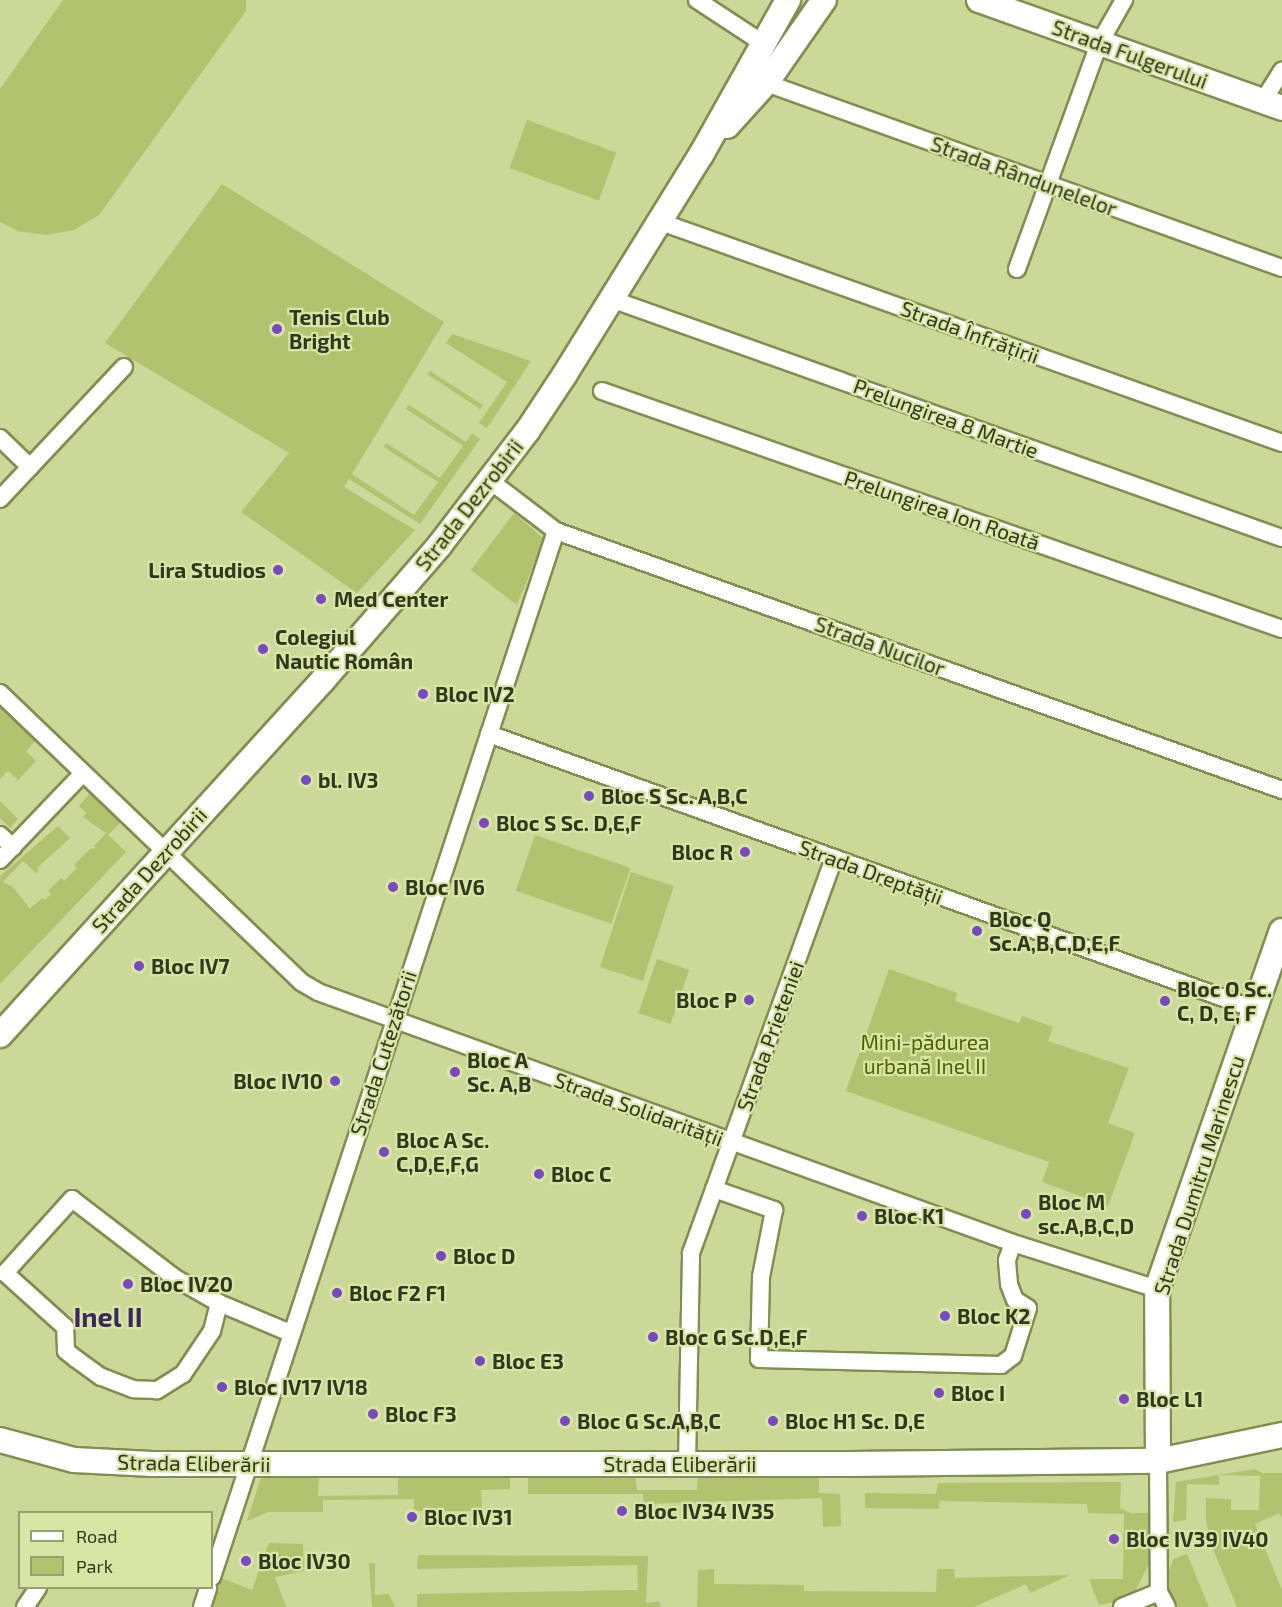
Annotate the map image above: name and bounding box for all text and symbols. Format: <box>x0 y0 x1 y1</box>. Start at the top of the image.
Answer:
street label: Strada Fulgerului <box>1049 14 1211 94</box>
street label: Strada Rândunelelor <box>928 131 1120 221</box>
street label: Strada Înfrățirii <box>897 295 1043 369</box>
place label: Tenis Club Bright <box>289 304 390 354</box>
marker: Tenis Club Bright <box>270 322 284 336</box>
street label: Prelungirea 8 Martie <box>850 373 1042 463</box>
street label: Strada Dezrobirii <box>410 434 528 576</box>
street label: Prelungirea Ion Roată <box>841 465 1043 555</box>
place label: Lira Studios <box>148 557 266 583</box>
marker: Lira Studios <box>271 563 285 577</box>
place label: Med Center <box>334 586 448 612</box>
marker: Med Center <box>312 590 330 608</box>
street label: Strada Nucilor <box>811 611 949 681</box>
place label: Colegiul Nautic Român <box>275 624 413 674</box>
marker: Colegiul Nautic Român <box>256 642 270 656</box>
place label: Bloc IV2 <box>435 681 515 707</box>
marker: Bloc IV2 <box>416 687 430 701</box>
place label: bl. IV3 <box>318 767 379 793</box>
marker: bl. IV3 <box>299 773 313 787</box>
place label: Bloc S Sc. A,B,C <box>601 783 748 809</box>
marker: Bloc S Sc. A,B,C <box>582 789 596 803</box>
street label: Strada Dezrobirii <box>86 802 212 938</box>
place label: Bloc S Sc. D,E,F <box>496 810 642 836</box>
marker: Bloc S Sc. D,E,F <box>477 816 491 830</box>
street label: Strada Dreptății <box>796 834 946 910</box>
place label: Bloc R <box>671 839 733 865</box>
marker: Bloc R <box>738 845 752 859</box>
place label: Bloc IV6 <box>405 874 485 900</box>
marker: Bloc IV6 <box>386 880 400 894</box>
place label: Bloc Q Sc.A,B,C,D,E,F <box>989 906 1120 956</box>
marker: Bloc Q Sc.A,B,C,D,E,F <box>970 924 984 938</box>
place label: Bloc IV7 <box>151 953 230 979</box>
street label: Strada Prieteniei <box>731 957 809 1115</box>
marker: Bloc IV7 <box>132 959 146 973</box>
street label: Strada Cutezătorii <box>344 967 422 1139</box>
place label: Bloc O Sc. C, D, E, F <box>1177 976 1272 1026</box>
place label: Bloc P <box>676 987 737 1013</box>
marker: Bloc P <box>742 993 756 1007</box>
marker: Bloc O Sc. C, D, E, F <box>1158 994 1172 1008</box>
park label: Mini-pădurea urbană Inel II <box>860 1029 990 1079</box>
place label: Bloc A Sc. A,B <box>467 1047 532 1097</box>
street label: Strada Dumitru Marinescu <box>1148 1052 1250 1298</box>
marker: Bloc A Sc. A,B <box>448 1065 462 1079</box>
street label: Strada Solidarității <box>551 1067 727 1151</box>
place label: Bloc IV10 <box>233 1068 323 1094</box>
marker: Bloc IV10 <box>328 1074 342 1088</box>
place label: Bloc A Sc. C,D,E,F,G <box>396 1127 490 1177</box>
marker: Bloc A Sc. C,D,E,F,G <box>377 1145 391 1159</box>
place label: Bloc C <box>551 1161 611 1187</box>
marker: Bloc C <box>532 1167 546 1181</box>
place label: Bloc M sc.A,B,C,D <box>1038 1189 1134 1239</box>
place label: Bloc K1 <box>874 1203 944 1229</box>
marker: Bloc M sc.A,B,C,D <box>1019 1207 1033 1221</box>
marker: Bloc K1 <box>855 1209 869 1223</box>
place label: Bloc D <box>453 1243 515 1269</box>
marker: Bloc D <box>434 1249 448 1263</box>
place label: Bloc IV20 <box>140 1271 233 1297</box>
marker: Bloc IV20 <box>121 1277 135 1291</box>
place label: Bloc F2 F1 <box>349 1280 446 1306</box>
marker: Bloc F2 F1 <box>330 1286 344 1300</box>
district label: Inel II <box>73 1301 143 1333</box>
place label: Bloc K2 <box>957 1303 1030 1329</box>
marker: Bloc K2 <box>938 1309 952 1323</box>
place label: Bloc G Sc.D,E,F <box>665 1324 808 1350</box>
marker: Bloc G Sc.D,E,F <box>646 1330 660 1344</box>
place label: Bloc E3 <box>492 1348 564 1374</box>
marker: Bloc E3 <box>473 1354 487 1368</box>
place label: Bloc IV17 IV18 <box>234 1374 368 1400</box>
marker: Bloc IV17 IV18 <box>215 1380 229 1394</box>
place label: Bloc I <box>951 1380 1005 1406</box>
marker: Bloc I <box>932 1386 946 1400</box>
place label: Bloc L1 <box>1136 1386 1203 1412</box>
marker: Bloc L1 <box>1117 1392 1131 1406</box>
place label: Bloc F3 <box>385 1401 457 1427</box>
marker: Bloc F3 <box>366 1407 380 1421</box>
place label: Bloc G Sc.A,B,C <box>577 1408 721 1434</box>
place label: Bloc H1 Sc. D,E <box>785 1408 925 1434</box>
marker: Bloc G Sc.A,B,C <box>558 1414 572 1428</box>
marker: Bloc H1 Sc. D,E <box>766 1414 780 1428</box>
street label: Strada Eliberării <box>117 1449 271 1477</box>
street label: Strada Eliberării <box>603 1451 757 1477</box>
place label: Bloc IV34 IV35 <box>634 1498 774 1524</box>
place label: Bloc IV31 <box>424 1504 512 1530</box>
marker: Bloc IV34 IV35 <box>615 1504 629 1518</box>
marker: Bloc IV31 <box>405 1510 419 1524</box>
legend <box>18 1511 213 1589</box>
text: Road <box>76 1525 117 1547</box>
place label: Bloc IV39 IV40 <box>1126 1526 1269 1552</box>
marker: Bloc IV39 IV40 <box>1107 1532 1121 1546</box>
place label: Bloc IV30 <box>258 1548 351 1574</box>
marker: Bloc IV30 <box>239 1554 253 1568</box>
text: Park <box>76 1555 113 1577</box>

